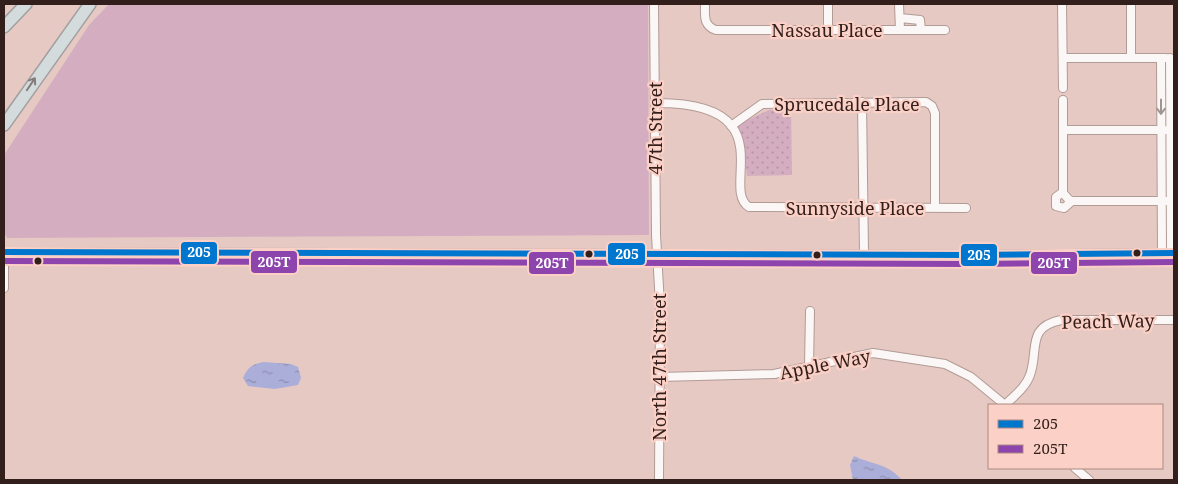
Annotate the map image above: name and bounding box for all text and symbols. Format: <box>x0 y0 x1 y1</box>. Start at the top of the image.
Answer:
street label: Nassau Place <box>771 18 883 42</box>
one-way arrow <box>26 78 36 92</box>
street label: 47th Street <box>643 82 667 174</box>
street label: Sprucedale Place <box>774 92 920 116</box>
one-way arrow <box>1156 98 1166 115</box>
street label: Sunnyside Place <box>786 196 924 220</box>
line badge: 205 <box>180 241 218 265</box>
text: 205 <box>187 242 211 261</box>
line badge: 205 <box>607 242 646 266</box>
line badge: 205 <box>960 243 998 267</box>
text: 205 <box>615 244 639 263</box>
text: 205 <box>967 245 991 264</box>
unlabelled marker <box>1132 248 1142 258</box>
unlabelled marker <box>584 249 594 259</box>
line badge: 205T <box>250 250 298 274</box>
unlabelled marker <box>812 250 822 260</box>
line badge: 205T <box>528 251 575 275</box>
line badge: 205T <box>1030 251 1078 275</box>
text: 205T <box>258 252 290 271</box>
text: 205T <box>536 253 568 272</box>
text: 205T <box>1038 253 1070 272</box>
unlabelled marker <box>33 256 43 266</box>
street label: North 47th Street <box>647 293 671 441</box>
street label: Peach Way <box>1061 308 1156 334</box>
street label: Apple Way <box>777 343 873 385</box>
legend <box>988 404 1163 469</box>
text: 205 <box>1033 413 1058 433</box>
text: 205T <box>1033 438 1067 458</box>

